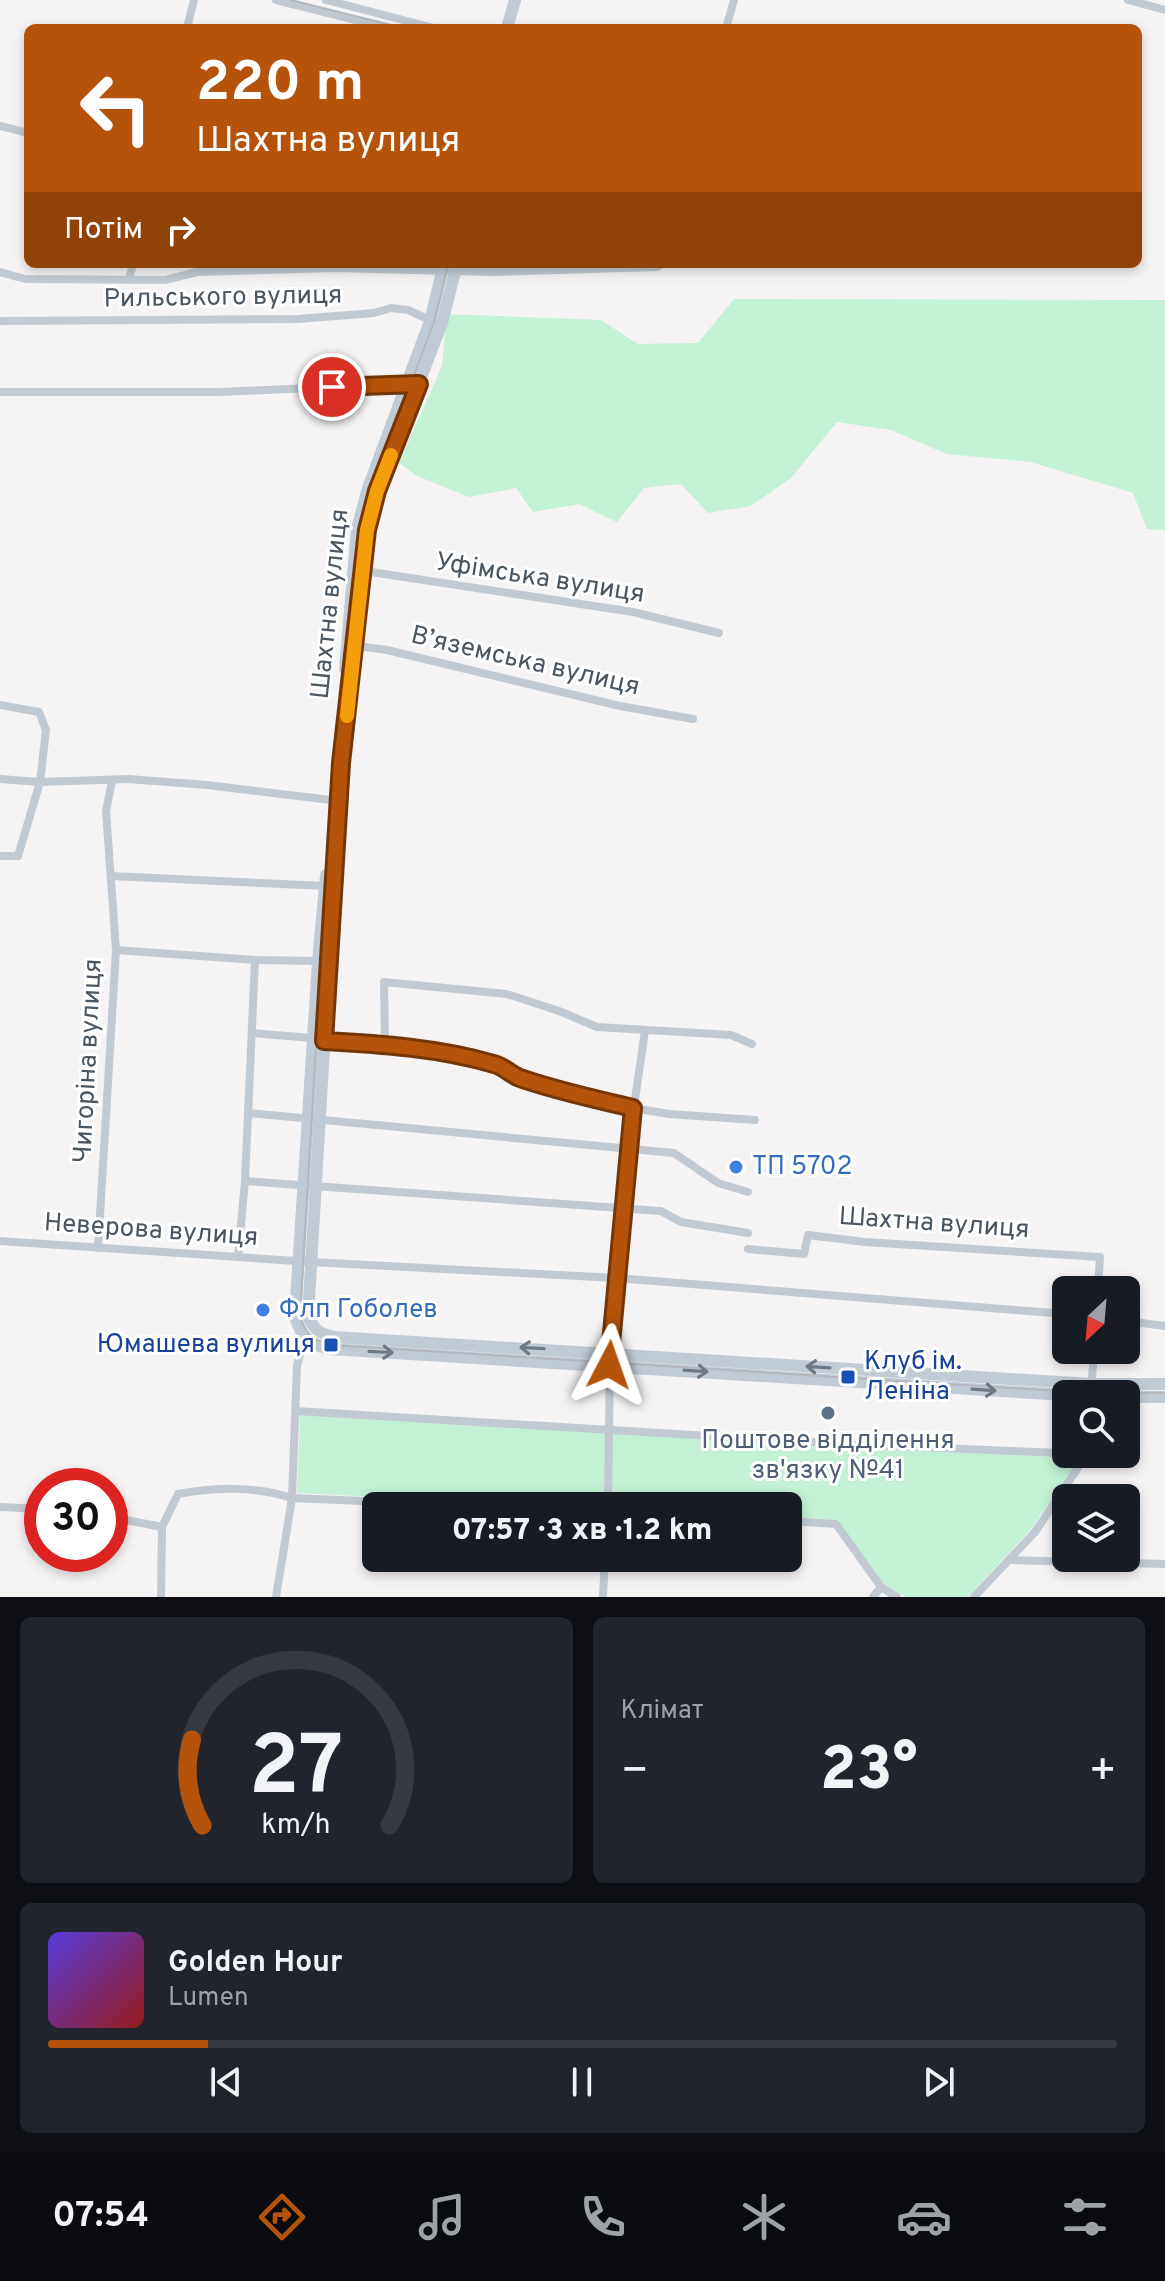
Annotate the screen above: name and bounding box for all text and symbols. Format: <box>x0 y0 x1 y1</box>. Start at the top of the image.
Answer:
text: 220 m <box>196 50 364 120</box>
icon: left <box>64 56 168 160</box>
text: Шахтна вулиця <box>196 119 461 165</box>
icon: right <box>159 208 203 252</box>
text: Потім <box>64 212 143 249</box>
street label: Рильського вулиця <box>103 279 343 317</box>
pin <box>298 353 366 421</box>
icon: arrive <box>310 365 354 409</box>
street label: Шахтна вулиця <box>305 507 357 701</box>
street label: Уфімська вулиця <box>433 546 647 612</box>
street label: В’яземська вулиця <box>407 620 643 704</box>
street label: Чигоріна вулиця <box>67 958 111 1164</box>
place label: ТП 5702 <box>752 1151 852 1184</box>
marker: ТП 5702 <box>727 1158 745 1176</box>
street label: Шахтна вулиця <box>838 1201 1030 1247</box>
street label: Неверова вулиця <box>43 1207 259 1255</box>
north arrow <box>1052 1276 1140 1364</box>
map controls <box>1052 1276 1140 1572</box>
place label: Флп Гоболев <box>279 1294 438 1327</box>
marker: Флп Гоболев <box>254 1301 272 1319</box>
position arrow <box>567 1323 651 1407</box>
place label: Юмашева вулиця <box>97 1329 315 1362</box>
marker: Юмашева вулиця <box>322 1336 340 1354</box>
one-way arrow <box>519 1341 546 1356</box>
one-way arrow <box>367 1345 394 1360</box>
place label: Клуб ім. Леніна <box>864 1346 962 1409</box>
one-way arrow <box>805 1359 832 1374</box>
one-way arrow <box>682 1364 709 1379</box>
marker: Клуб ім. Леніна <box>839 1368 857 1386</box>
button: search <box>1052 1380 1140 1468</box>
one-way arrow <box>970 1383 997 1398</box>
marker: Поштове відділення зв'язку №41 <box>819 1404 837 1422</box>
place label: Поштове відділення зв'язку №41 <box>701 1425 955 1488</box>
speed limit sign: 30 <box>24 1468 128 1572</box>
button: layers <box>1052 1484 1140 1572</box>
text: 07:57 · 3 хв · 1.2 km <box>452 1513 712 1550</box>
text: Клімат <box>621 1695 704 1728</box>
text: 27 <box>249 1719 344 1824</box>
text: 23° <box>820 1735 918 1811</box>
text: − <box>621 1745 649 1801</box>
text: + <box>1089 1745 1117 1801</box>
text: km/h <box>262 1808 331 1844</box>
text: Golden Hour <box>168 1945 342 1982</box>
text: Lumen <box>168 1982 249 2015</box>
icon: previous <box>204 2060 248 2104</box>
icon: pause <box>560 2060 604 2104</box>
icon: next <box>917 2060 961 2104</box>
icon: directions <box>254 2189 310 2245</box>
icon: music <box>414 2189 470 2245</box>
icon: phone <box>575 2189 631 2245</box>
icon: climate <box>736 2189 792 2245</box>
icon: car <box>896 2189 952 2245</box>
icon: filters <box>1057 2189 1113 2245</box>
text: 07:54 <box>52 2194 149 2240</box>

